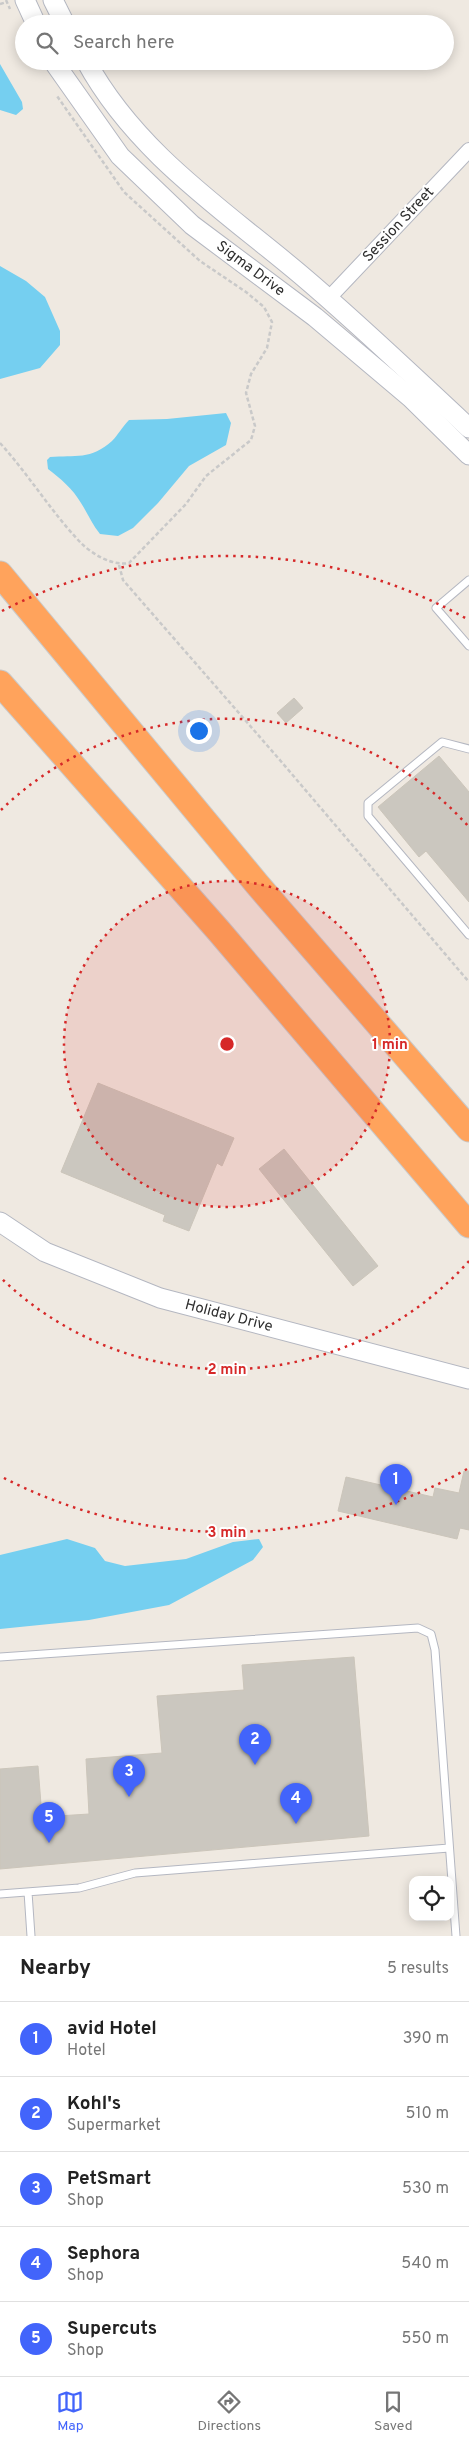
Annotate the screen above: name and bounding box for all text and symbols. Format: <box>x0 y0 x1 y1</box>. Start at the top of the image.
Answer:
search box <box>15 15 454 70</box>
icon: search <box>33 29 61 57</box>
text: Search here <box>73 31 175 55</box>
street label: Session Street <box>359 183 439 267</box>
street label: Sigma Drive <box>212 237 289 301</box>
your location <box>186 718 212 744</box>
centre of rings <box>218 1035 236 1053</box>
text: 1 min <box>372 1036 408 1055</box>
street label: Holiday Drive <box>183 1295 275 1337</box>
text: 2 min <box>207 1361 247 1380</box>
pin: 1 <box>380 1464 412 1505</box>
text: 3 min <box>207 1524 247 1543</box>
pin: 2 <box>239 1724 271 1765</box>
pin: 3 <box>113 1756 145 1797</box>
pin: 4 <box>280 1783 312 1824</box>
pin: 5 <box>33 1802 65 1843</box>
map controls <box>409 1876 454 1921</box>
button: locate <box>409 1876 454 1921</box>
text: Nearby <box>20 1955 91 1982</box>
text: 5 results <box>387 1959 449 1979</box>
text: avid Hotel <box>67 2017 157 2041</box>
text: 1 <box>33 2029 39 2049</box>
text: 390 m <box>403 2029 449 2049</box>
text: Hotel <box>67 2041 106 2061</box>
text: Kohl's <box>67 2092 121 2116</box>
text: 2 <box>31 2104 41 2124</box>
text: 510 m <box>406 2104 449 2124</box>
text: Supermarket <box>67 2116 161 2136</box>
text: PetSmart <box>67 2167 151 2191</box>
text: 3 <box>31 2179 41 2199</box>
text: 530 m <box>402 2179 449 2199</box>
text: Shop <box>67 2191 104 2211</box>
text: Sephora <box>67 2242 140 2266</box>
text: 4 <box>31 2254 41 2274</box>
text: 540 m <box>401 2254 449 2274</box>
text: Shop <box>67 2266 104 2286</box>
text: Supercuts <box>67 2317 157 2341</box>
text: 5 <box>31 2329 41 2349</box>
text: 550 m <box>402 2329 449 2349</box>
text: Shop <box>67 2341 104 2361</box>
tab: Map <box>56 2388 84 2435</box>
tab: Directions <box>197 2388 261 2435</box>
tab: Saved <box>374 2388 413 2435</box>

